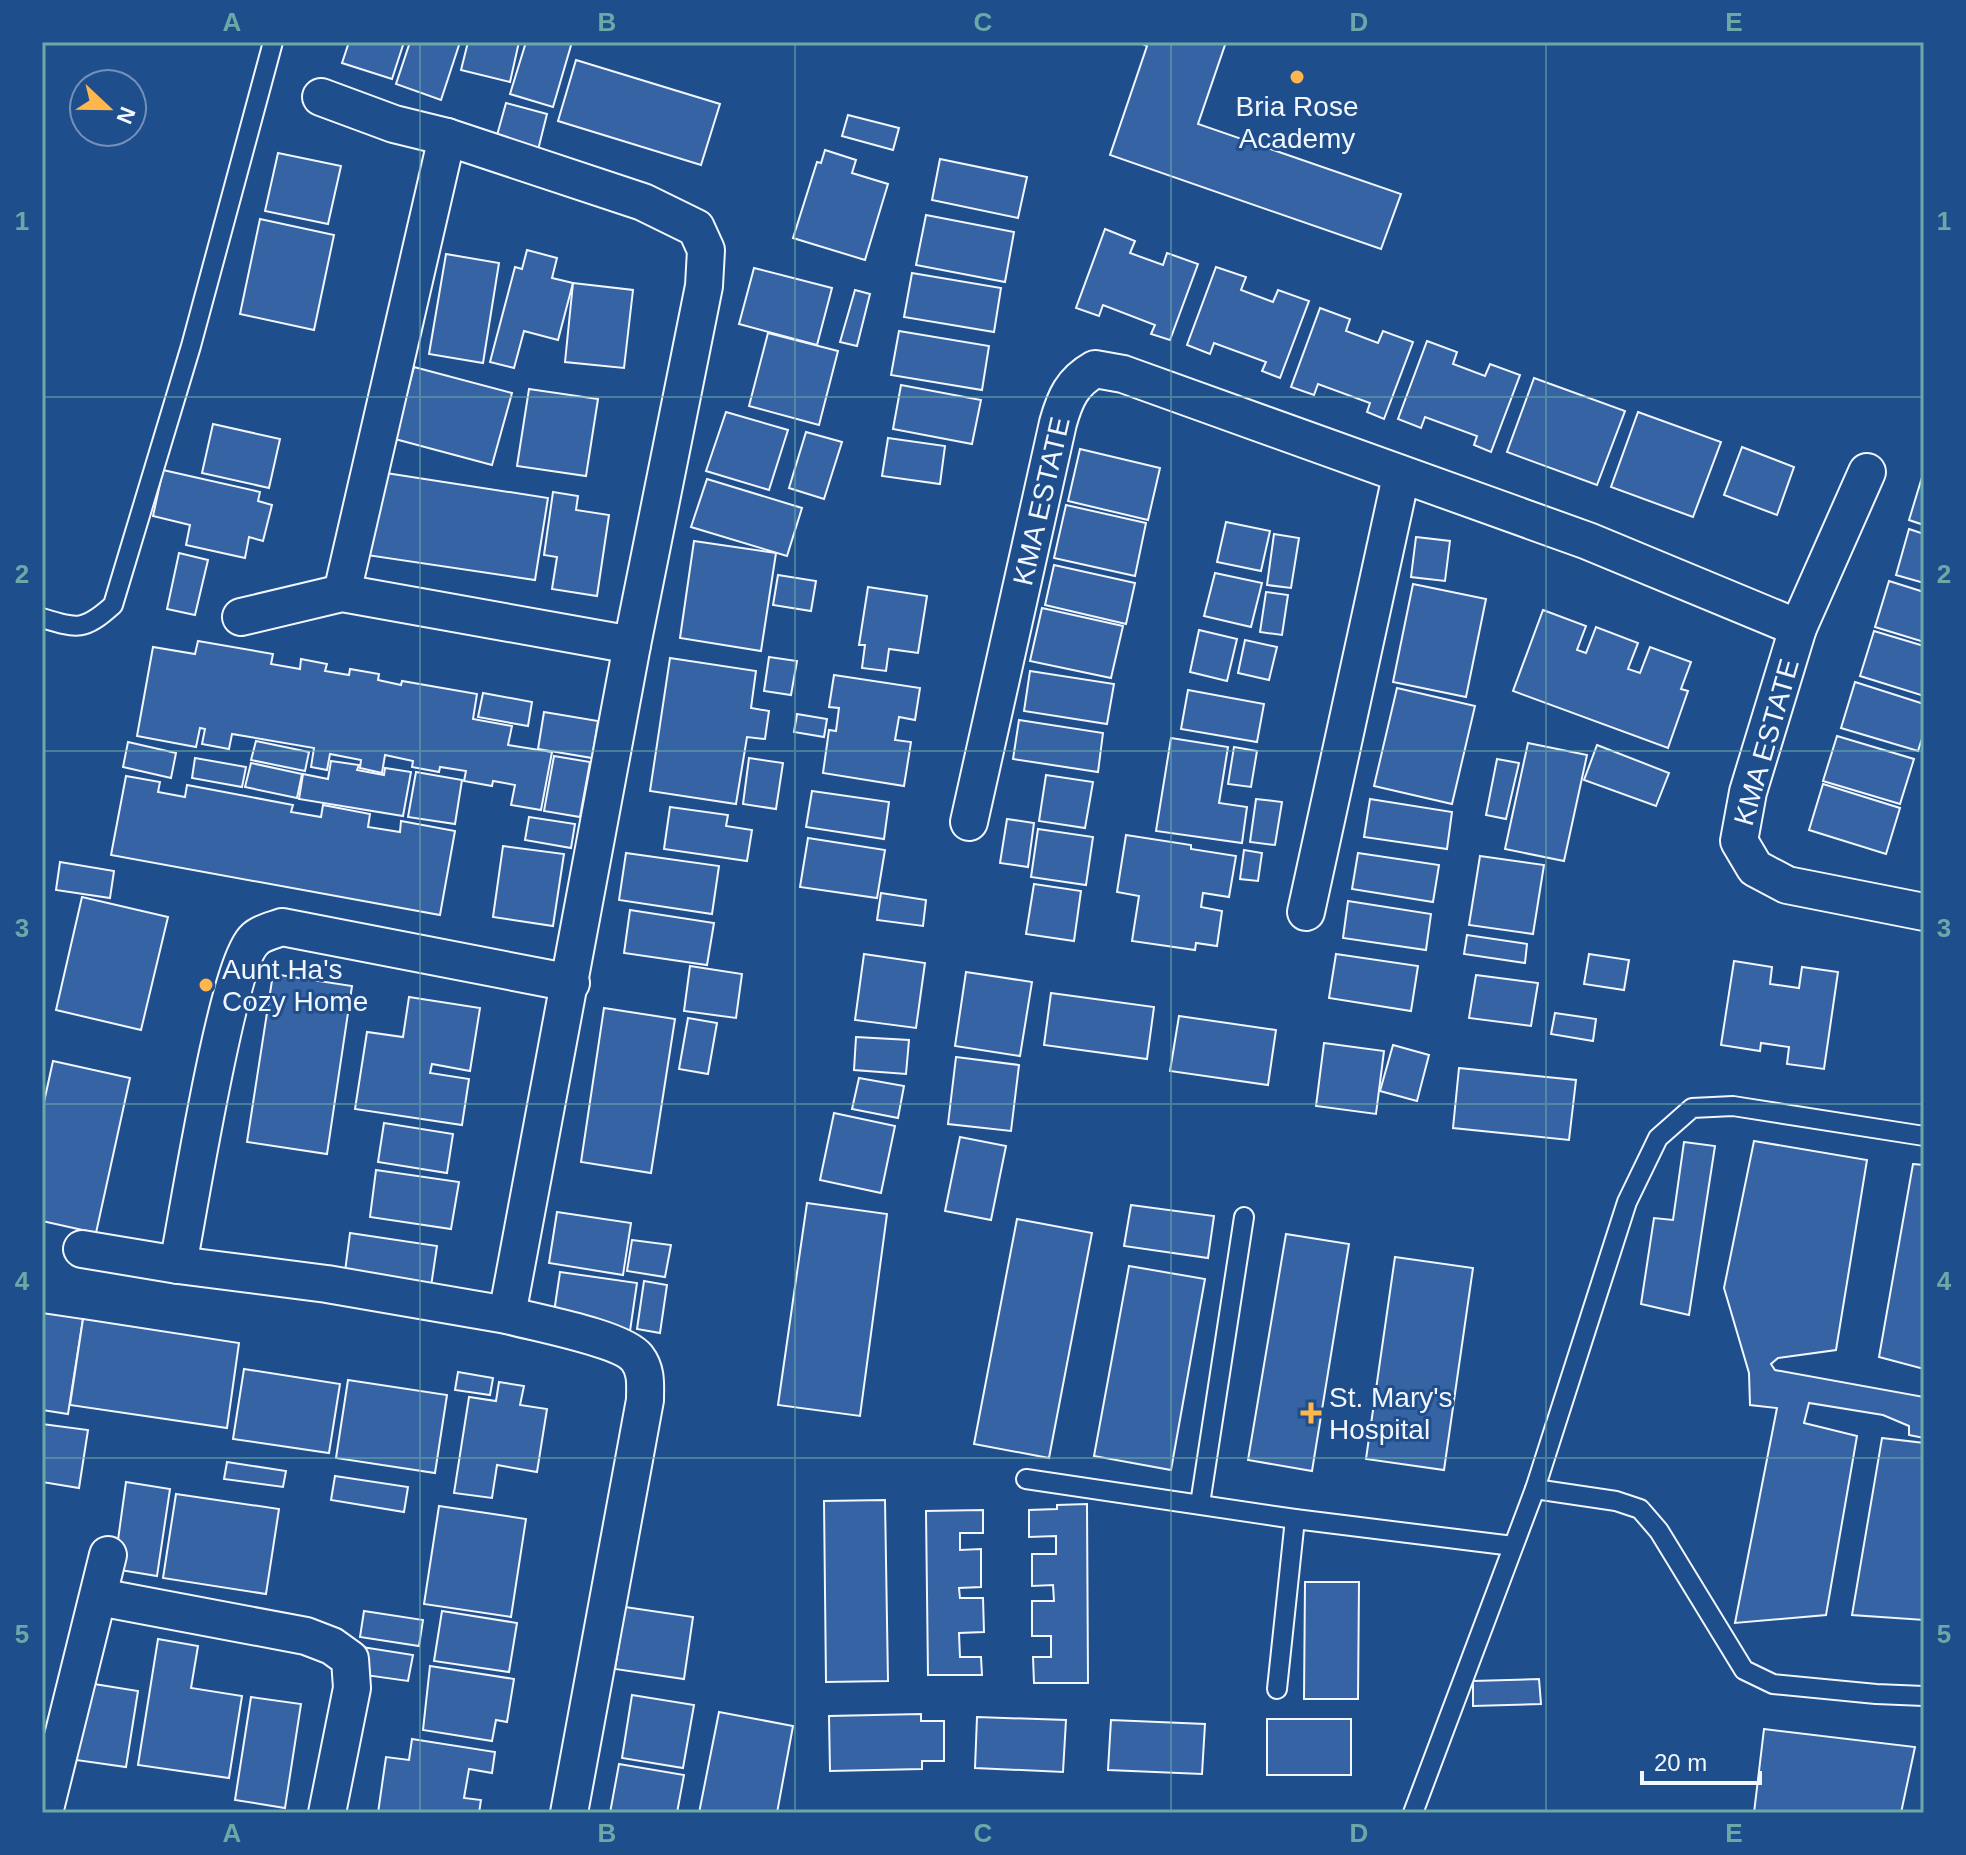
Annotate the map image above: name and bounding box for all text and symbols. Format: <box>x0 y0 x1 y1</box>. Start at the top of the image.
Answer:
text: A <box>223 7 242 37</box>
text: B <box>598 7 616 37</box>
text: C <box>974 7 993 37</box>
text: D <box>1350 7 1368 37</box>
text: E <box>1725 7 1743 37</box>
north arrow <box>68 68 148 148</box>
marker: Bria Rose Academy <box>1288 68 1306 86</box>
place label: Bria Rose Academy <box>1236 91 1358 154</box>
text: N <box>112 103 141 127</box>
text: 1 <box>15 206 29 236</box>
text: 1 <box>1937 206 1951 236</box>
street label: KMA ESTATE <box>1007 414 1076 588</box>
text: 2 <box>15 559 29 589</box>
text: 2 <box>1937 559 1951 589</box>
street label: KMA ESTATE <box>1728 655 1805 829</box>
text: 3 <box>15 913 29 943</box>
text: 3 <box>1937 913 1951 943</box>
place label: Aunt Ha's Cozy Home <box>222 954 368 1017</box>
marker: Aunt Ha's Cozy Home <box>197 976 215 994</box>
text: 4 <box>15 1266 30 1296</box>
text: 4 <box>1937 1266 1952 1296</box>
place label: St. Mary's Hospital <box>1329 1382 1453 1445</box>
marker: St. Mary's Hospital <box>1300 1402 1322 1424</box>
text: 5 <box>15 1619 29 1649</box>
text: 5 <box>1937 1619 1951 1649</box>
scale bar <box>1642 1735 1760 1785</box>
text: 20 m <box>1654 1749 1707 1776</box>
text: A <box>223 1818 242 1848</box>
text: B <box>598 1818 616 1848</box>
text: C <box>974 1818 993 1848</box>
text: D <box>1350 1818 1368 1848</box>
text: E <box>1725 1818 1743 1848</box>

